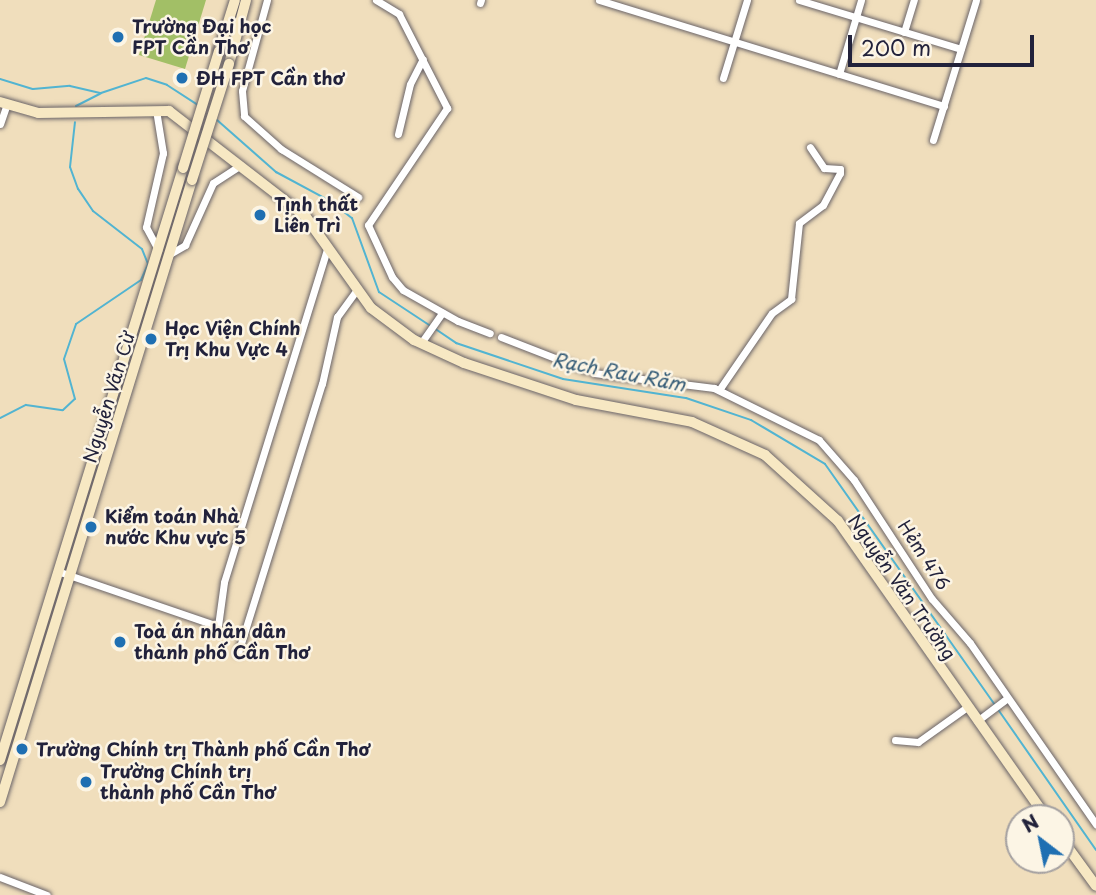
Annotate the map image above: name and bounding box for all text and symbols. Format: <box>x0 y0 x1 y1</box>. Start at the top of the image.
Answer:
place label: Trường Đại học FPT Cần Thơ <box>132 16 273 58</box>
scale bar <box>851 21 1036 65</box>
marker: Trường Đại học FPT Cần Thơ <box>110 29 126 45</box>
text: 200 m <box>861 31 931 63</box>
place label: ĐH FPT Cần thơ <box>196 67 344 89</box>
marker: ĐH FPT Cần thơ <box>174 70 190 86</box>
place label: Tịnh thất Liên Trì <box>274 194 357 236</box>
marker: Tịnh thất Liên Trì <box>252 207 268 223</box>
place label: Học Viện Chính Trị Khu Vực 4 <box>165 318 302 360</box>
street label: Nguyễn Văn Cừ <box>79 329 139 465</box>
marker: Học Viện Chính Trị Khu Vực 4 <box>143 331 159 347</box>
water label: Rạch Rau Răm <box>550 348 688 396</box>
place label: Kiểm toán Nhà nước Khu vực 5 <box>105 506 246 548</box>
street label: Nguyễn Văn Trường <box>844 510 960 664</box>
street label: Hẻm 476 <box>893 516 955 594</box>
marker: Kiểm toán Nhà nước Khu vực 5 <box>83 519 99 535</box>
place label: Toà án nhân dân thành phố Cần Thơ <box>134 621 310 664</box>
marker: Toà án nhân dân thành phố Cần Thơ <box>112 634 128 650</box>
place label: Trường Chính trị Thành phố Cần Thơ <box>36 738 373 760</box>
marker: Trường Chính trị Thành phố Cần Thơ <box>14 741 30 757</box>
place label: Trường Chính trị thành phố Cần Thơ <box>100 761 276 804</box>
marker: Trường Chính trị thành phố Cần Thơ <box>78 774 94 790</box>
north arrow <box>1005 804 1075 874</box>
text: N <box>1016 807 1044 839</box>

